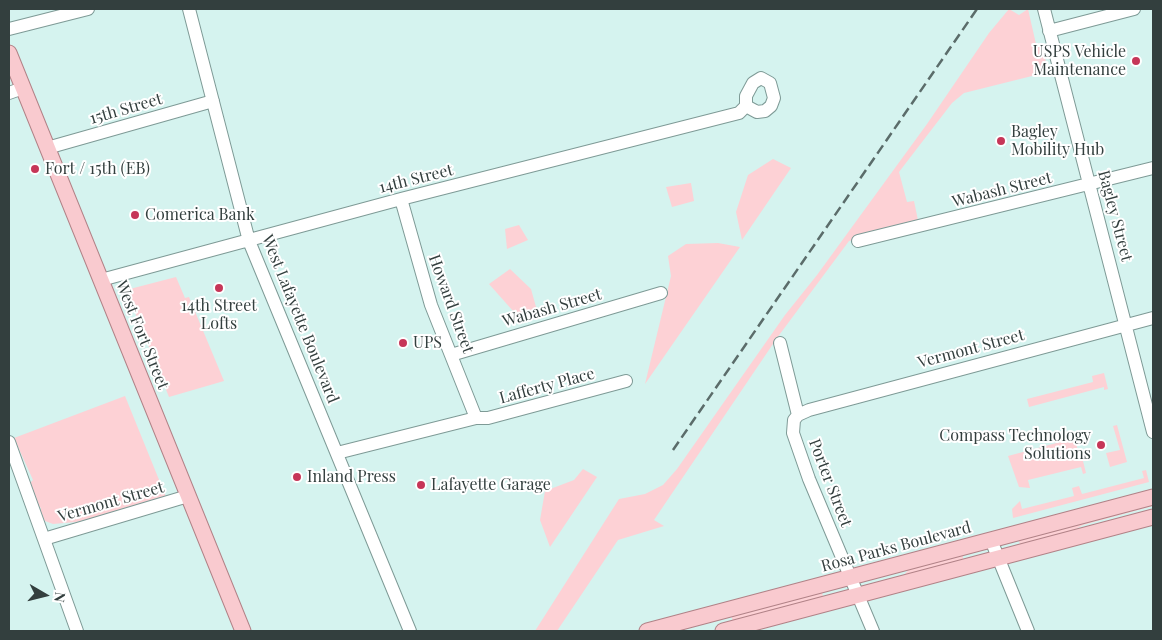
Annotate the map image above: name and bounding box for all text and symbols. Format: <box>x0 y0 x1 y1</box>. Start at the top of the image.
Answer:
place label: USPS Vehicle Maintenance <box>1033 42 1126 80</box>
marker: USPS Vehicle Maintenance <box>1130 55 1142 67</box>
street label: 15th Street <box>88 90 164 128</box>
place label: Bagley Mobility Hub <box>1011 122 1104 160</box>
marker: Bagley Mobility Hub <box>995 135 1007 147</box>
place label: Fort / 15th (EB) <box>45 159 150 179</box>
street label: 14th Street <box>377 161 455 197</box>
marker: Fort / 15th (EB) <box>29 163 41 175</box>
street label: Wabash Street <box>950 168 1054 212</box>
street label: Bagley Street <box>1094 168 1136 264</box>
place label: Comerica Bank <box>145 205 255 225</box>
marker: Comerica Bank <box>129 209 141 221</box>
street label: West Lafayette Boulevard <box>257 232 343 406</box>
street label: Howard Street <box>424 252 478 356</box>
street label: West Fort Street <box>111 278 173 392</box>
marker: 14th Street Lofts <box>213 282 225 294</box>
street label: Wabash Street <box>500 285 604 331</box>
place label: 14th Street Lofts <box>181 296 257 334</box>
street label: Vermont Street <box>916 326 1026 372</box>
place label: UPS <box>413 333 442 353</box>
marker: UPS <box>397 337 409 349</box>
street label: Lafferty Place <box>497 364 597 408</box>
place label: Compass Technology Solutions <box>939 426 1091 464</box>
street label: Porter Street <box>804 436 856 530</box>
marker: Compass Technology Solutions <box>1095 439 1107 451</box>
place label: Inland Press <box>307 467 396 487</box>
marker: Inland Press <box>291 471 303 483</box>
place label: Lafayette Garage <box>431 475 551 495</box>
street label: Vermont Street <box>56 478 166 526</box>
marker: Lafayette Garage <box>415 479 427 491</box>
street label: Rosa Parks Boulevard <box>819 518 973 576</box>
north arrow <box>20 570 70 620</box>
text: N <box>50 591 70 603</box>

